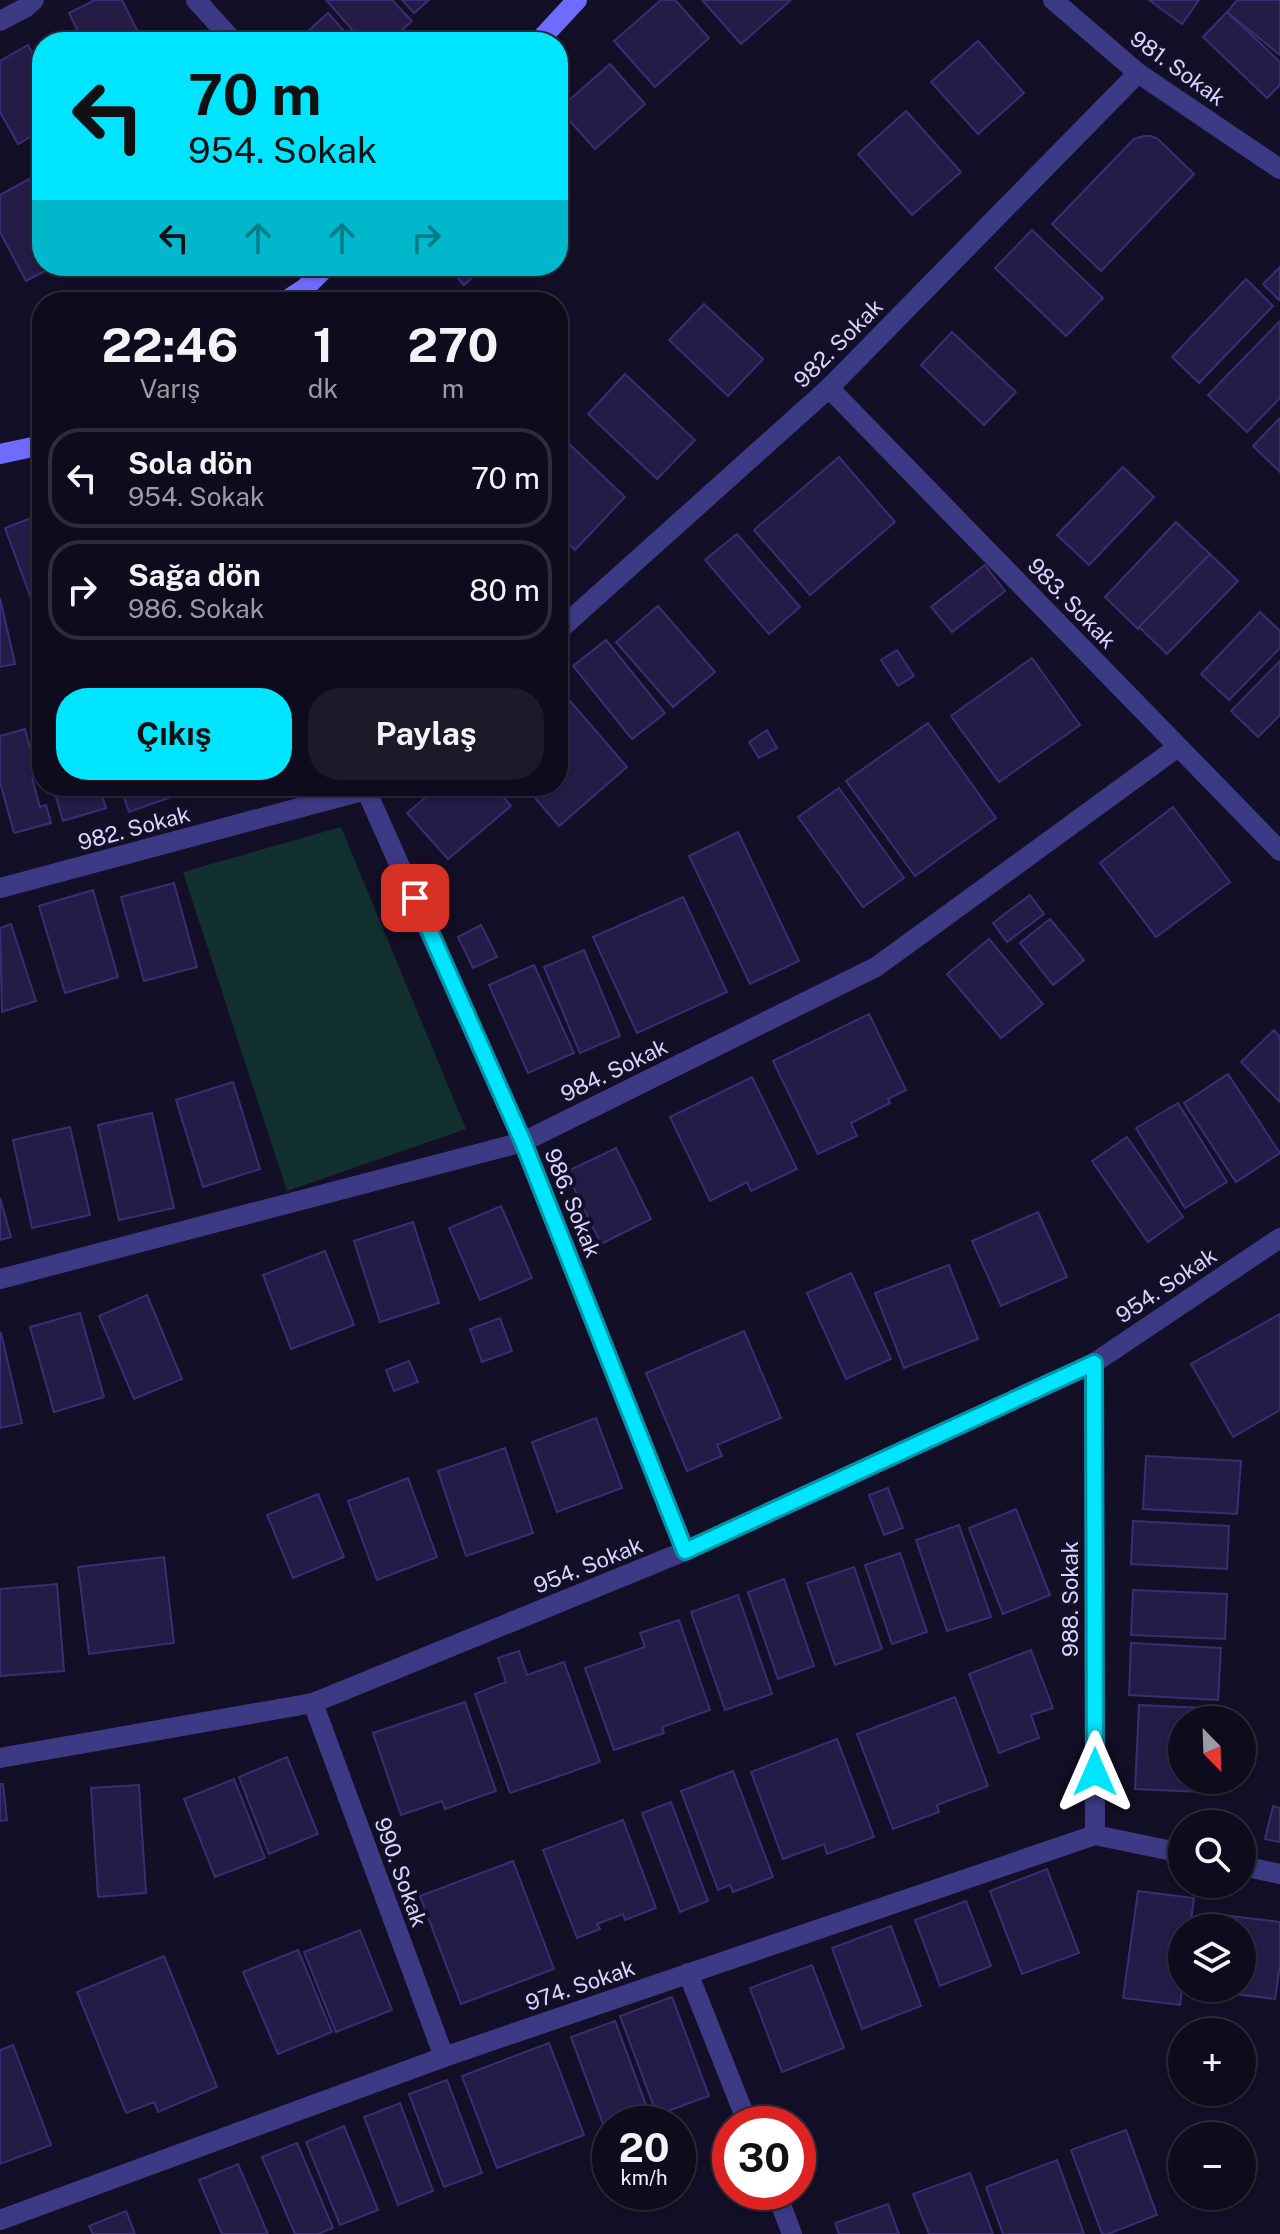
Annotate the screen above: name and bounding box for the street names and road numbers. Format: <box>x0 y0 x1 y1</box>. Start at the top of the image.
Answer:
street label: 981. Sokak <box>1126 25 1230 111</box>
street label: 982. Sokak <box>788 293 888 393</box>
street label: 983. Sokak <box>1023 552 1121 654</box>
street label: 982. Sokak <box>75 801 193 855</box>
street label: 984. Sokak <box>556 1033 672 1107</box>
street label: 986. Sokak <box>539 1145 607 1261</box>
street label: 954. Sokak <box>1111 1242 1221 1328</box>
street label: 954. Sokak <box>530 1531 646 1599</box>
street label: 988. Sokak <box>1057 1541 1083 1657</box>
street label: 990. Sokak <box>369 1814 433 1930</box>
street label: 974. Sokak <box>522 1954 638 2016</box>

